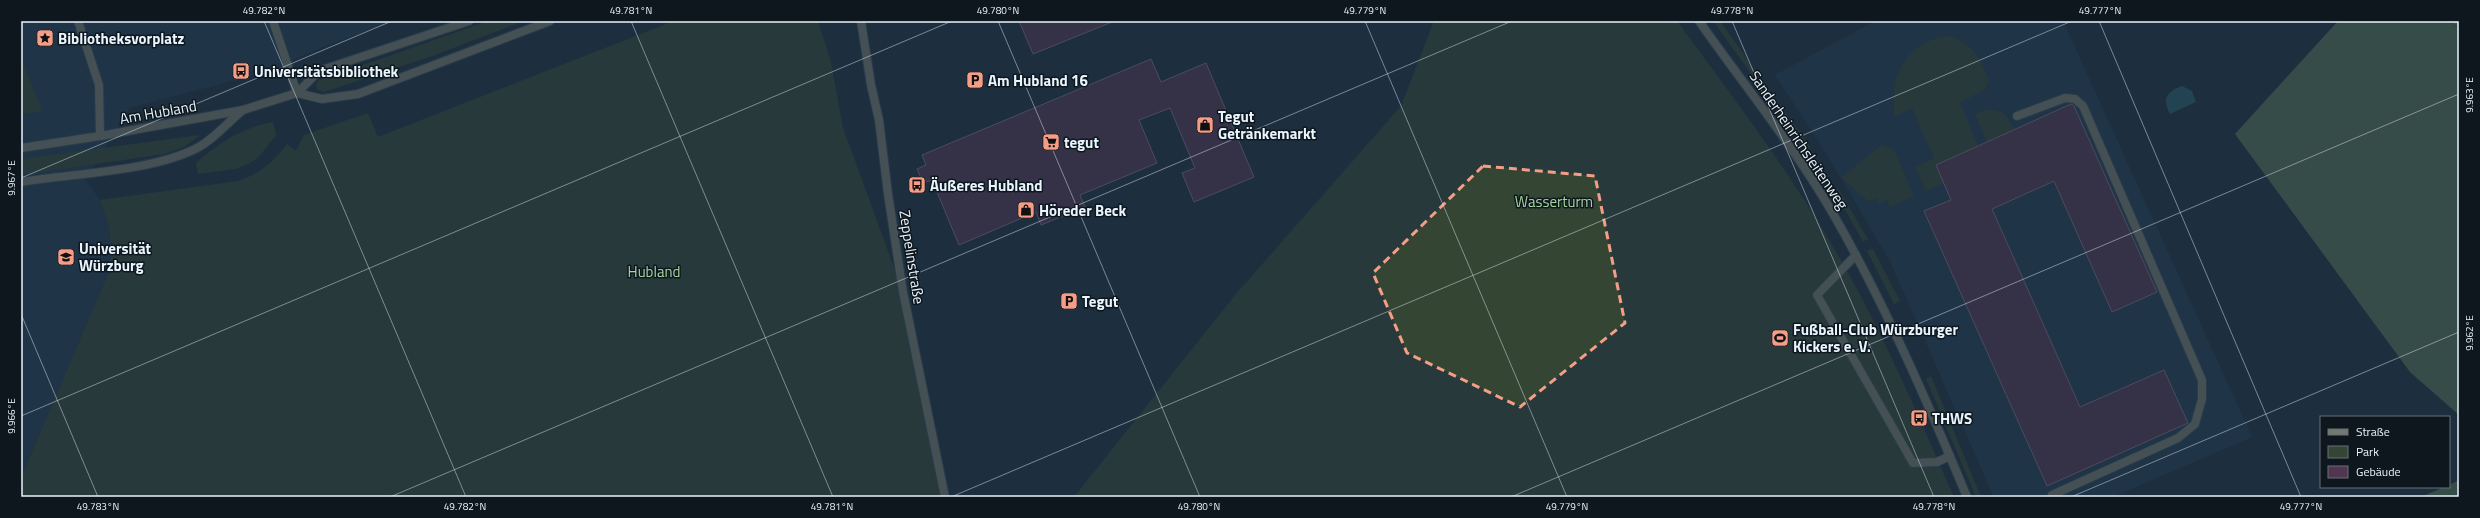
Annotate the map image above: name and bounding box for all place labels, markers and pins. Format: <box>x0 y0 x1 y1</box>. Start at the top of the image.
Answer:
place label: Bibliotheksvorplatz <box>58 27 184 50</box>
place icon: Bibliotheksvorplatz <box>35 28 55 48</box>
place label: Universitätsbibliothek <box>254 60 399 83</box>
bus stop icon: Universitätsbibliothek <box>231 61 251 81</box>
place label: Am Hubland 16 <box>988 69 1088 92</box>
parking icon: Am Hubland 16 <box>965 70 985 90</box>
place label: Tegut Getränkemarkt <box>1218 105 1317 145</box>
shop icon: Tegut Getränkemarkt <box>1195 115 1215 135</box>
place label: tegut <box>1064 131 1099 154</box>
supermarket icon: tegut <box>1041 132 1061 152</box>
place label: Äußeres Hubland <box>930 174 1043 197</box>
bus stop icon: Äußeres Hubland <box>907 175 927 195</box>
place label: Höreder Beck <box>1039 199 1127 222</box>
shop icon: Höreder Beck <box>1016 200 1036 220</box>
place label: Universität Würzburg <box>79 237 152 277</box>
school or university icon: Universität Würzburg <box>56 247 76 267</box>
place label: Tegut <box>1082 290 1119 313</box>
parking icon: Tegut <box>1059 291 1079 311</box>
place label: Fußball-Club Würzburger Kickers e. V. <box>1793 318 1958 358</box>
sports icon: Fußball-Club Würzburger Kickers e. V. <box>1770 328 1790 348</box>
place label: THWS <box>1932 407 1972 430</box>
bus stop icon: THWS <box>1909 408 1929 428</box>

